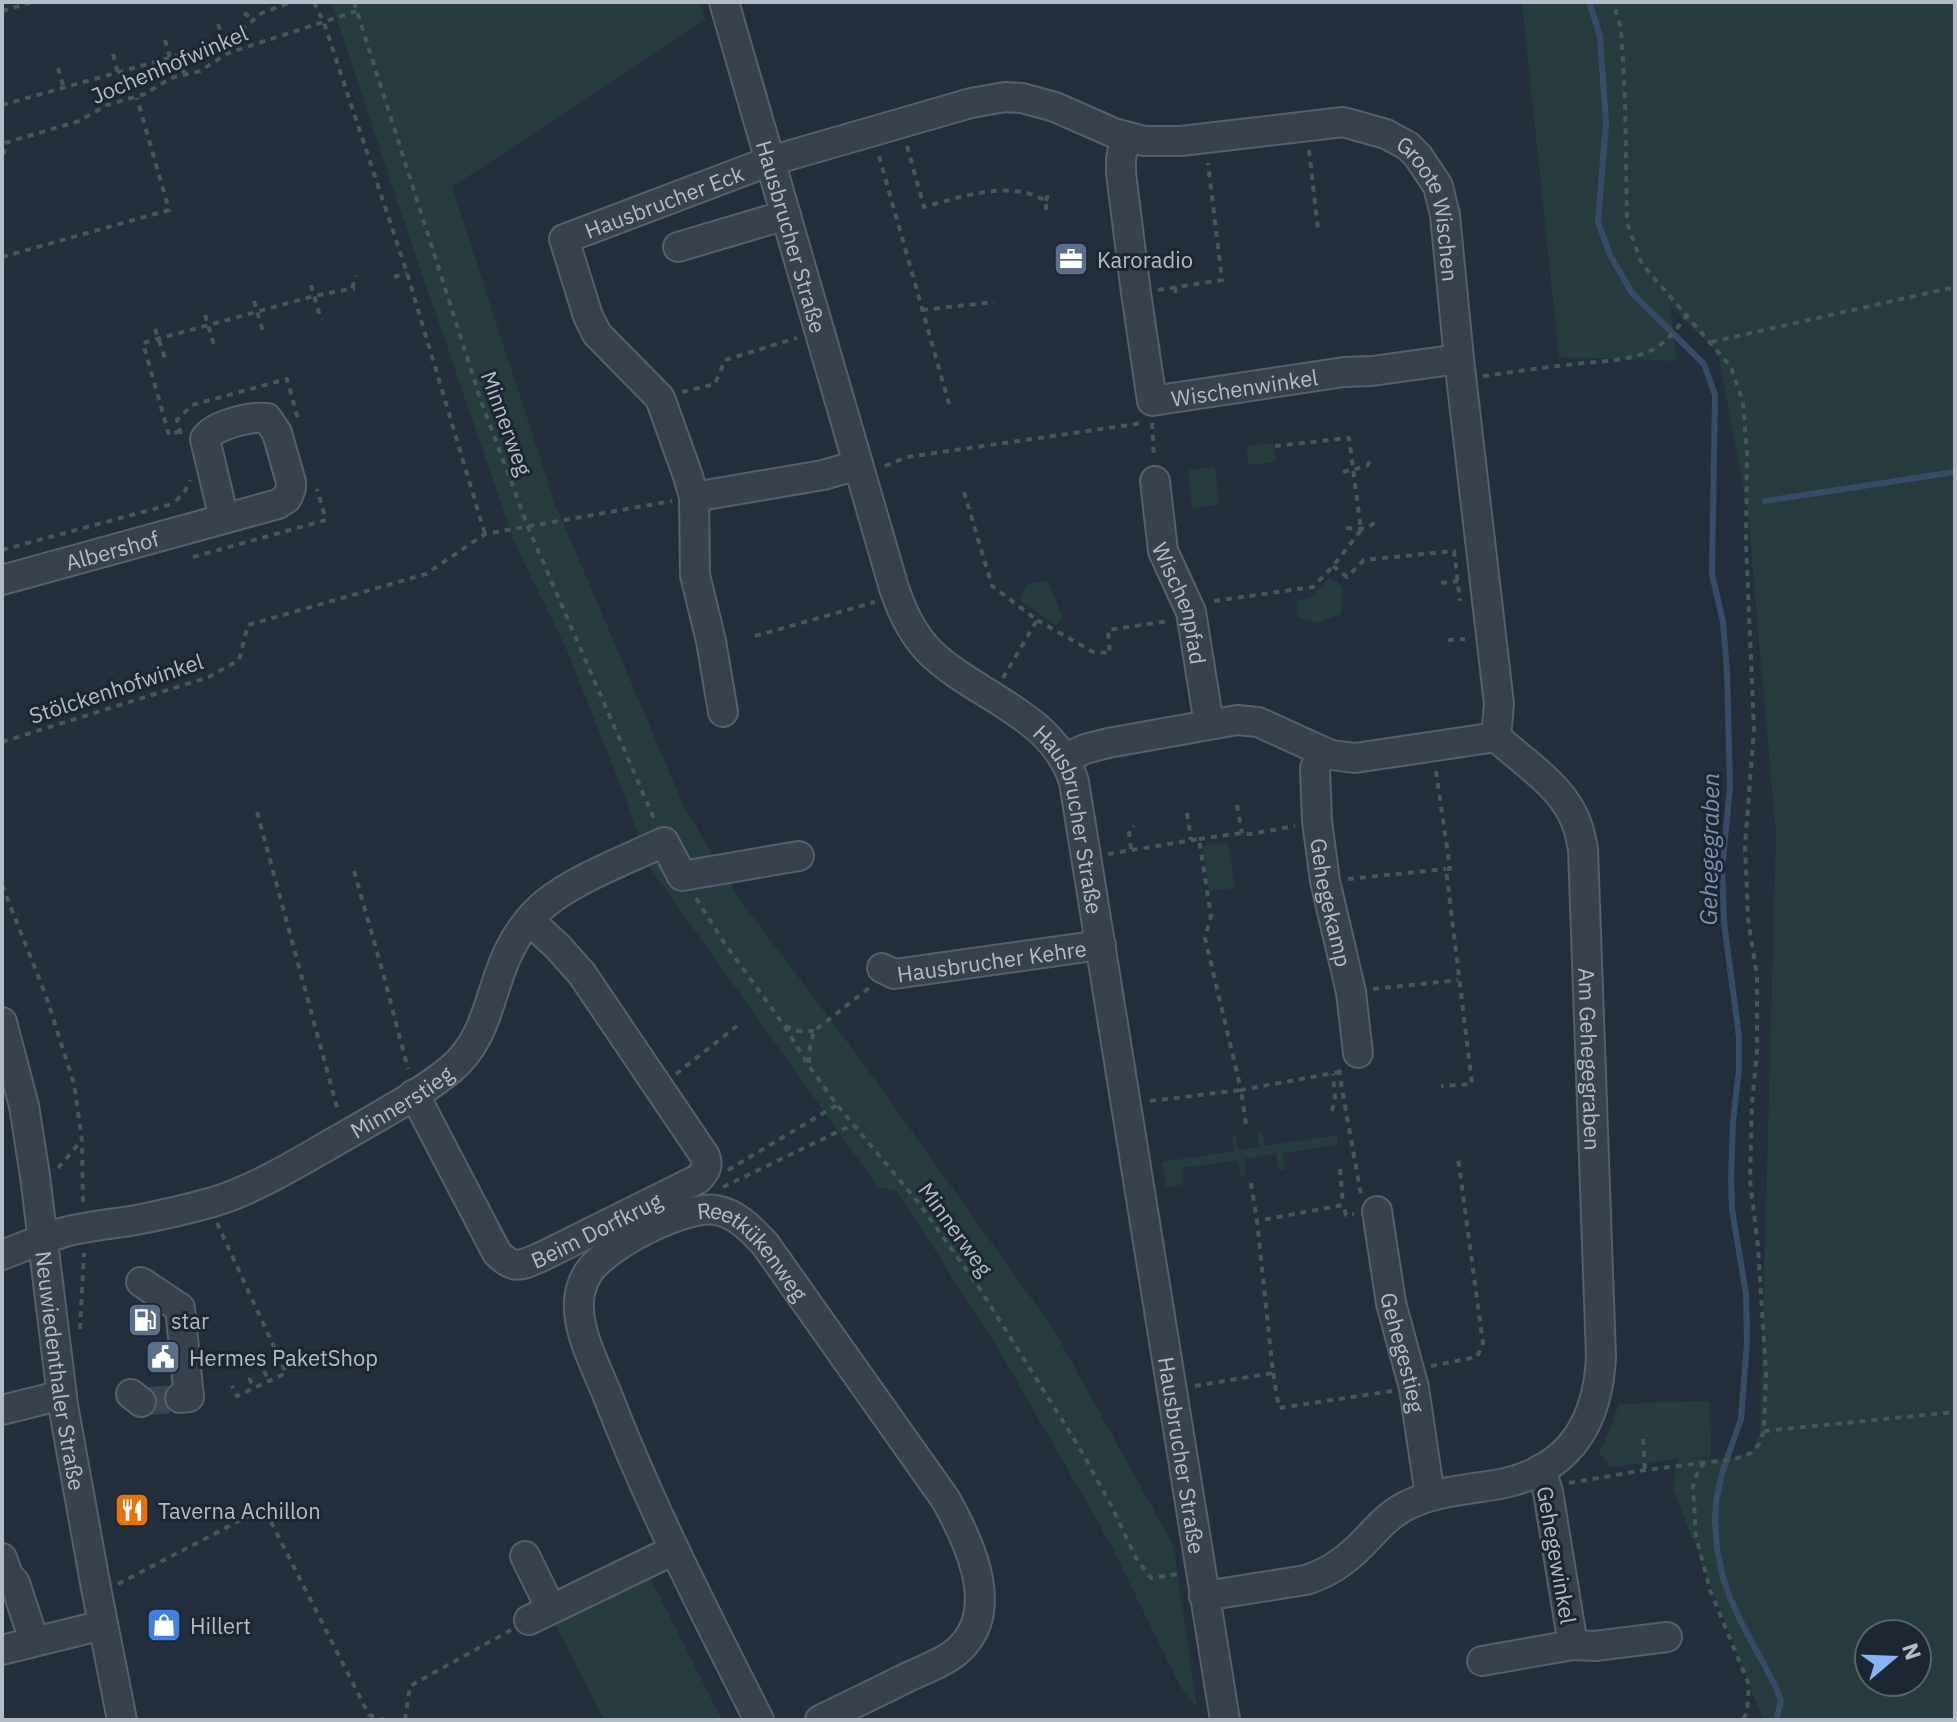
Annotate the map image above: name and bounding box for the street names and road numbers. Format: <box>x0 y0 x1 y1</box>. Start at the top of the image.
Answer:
street label: Jochenhofwinkel <box>86 18 252 110</box>
street label: Groote Wischen <box>1392 128 1466 283</box>
street label: Hausbrucher Straße <box>750 137 834 336</box>
street label: Hausbrucher Eck <box>580 158 748 245</box>
street label: Wischenwinkel <box>1169 362 1320 412</box>
street label: Minnerweg <box>475 367 539 480</box>
street label: Albershof <box>62 523 162 576</box>
street label: Wischenpfad <box>1146 537 1214 666</box>
street label: Stölckenhofwinkel <box>25 646 207 730</box>
street label: Hausbrucher Straße <box>1028 718 1110 916</box>
street label: Gehegekamp <box>1305 836 1359 969</box>
street label: Hausbrucher Kehre <box>895 933 1088 988</box>
street label: Am Gehegegraben <box>1573 967 1608 1151</box>
street label: Minnerstieg <box>345 1058 459 1144</box>
street label: Minnerweg <box>912 1176 1000 1282</box>
street label: Beim Dorfkrug <box>526 1185 667 1274</box>
street label: Reetkükenweg <box>696 1195 815 1307</box>
street label: Neuwiedenthaler Straße <box>30 1249 93 1493</box>
street label: Gehegestieg <box>1375 1290 1432 1415</box>
street label: Hausbrucher Straße <box>1152 1354 1212 1556</box>
street label: Gehegewinkel <box>1531 1484 1583 1626</box>

